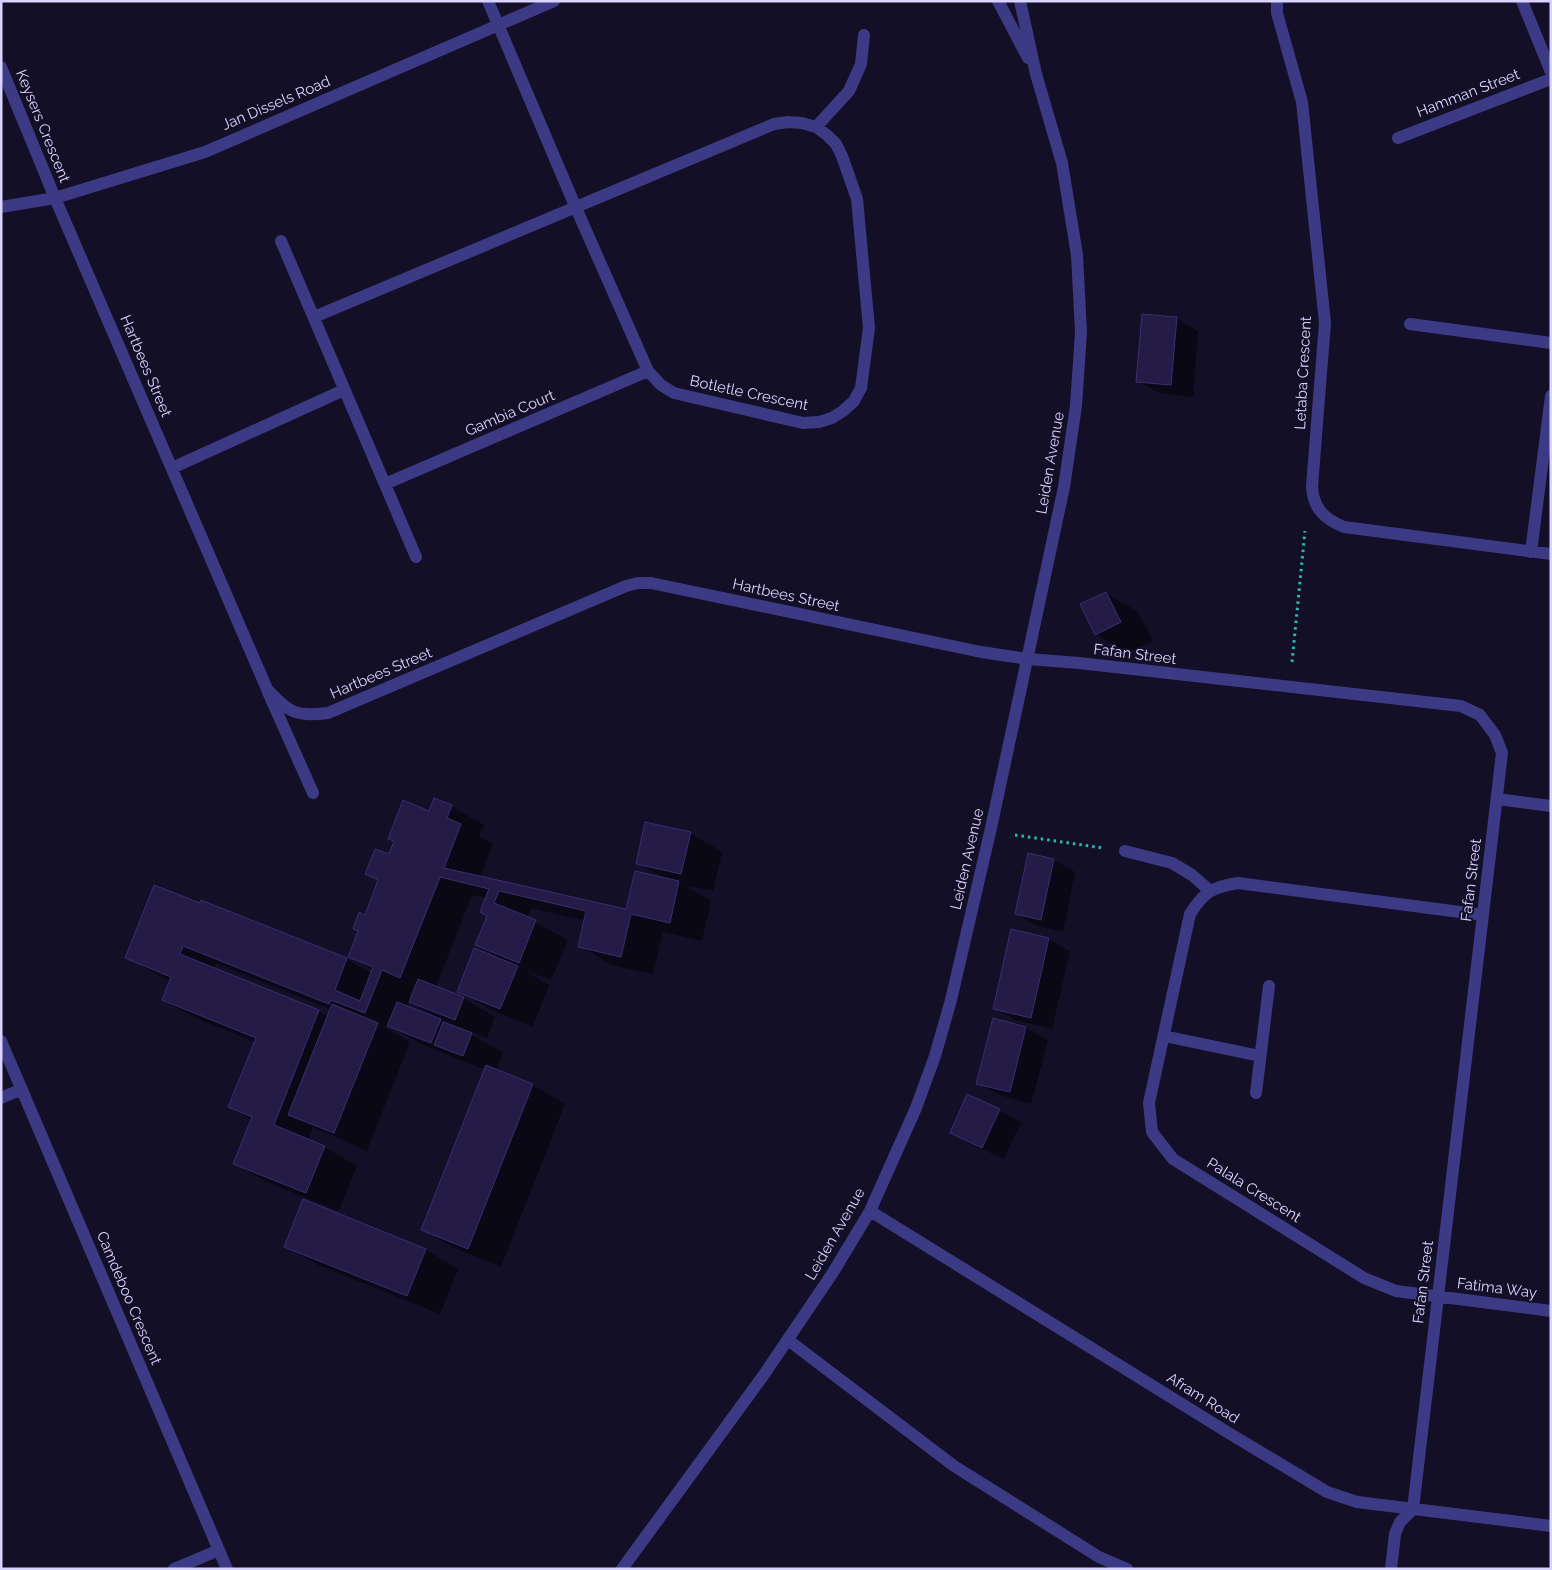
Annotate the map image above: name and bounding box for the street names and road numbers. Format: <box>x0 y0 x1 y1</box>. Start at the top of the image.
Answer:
street label: Hamman Street <box>1414 65 1522 121</box>
street label: Keysers Crescent <box>12 67 74 185</box>
street label: Jan Dissels Road <box>219 72 333 134</box>
street label: Hartbees Street <box>116 312 176 420</box>
street label: Letaba Crescent <box>1291 316 1315 430</box>
street label: Botletle Crescent <box>688 372 810 414</box>
street label: Gambia Court <box>462 386 558 440</box>
street label: Leiden Avenue <box>1032 410 1068 516</box>
street label: Hartbees Street <box>731 575 841 615</box>
street label: Fafan Street <box>1093 640 1177 668</box>
street label: Hartbees Street <box>327 643 435 703</box>
street label: Leiden Avenue <box>947 806 987 911</box>
street label: Fafan Street <box>1457 838 1485 922</box>
street label: Palala Crescent <box>1204 1154 1304 1226</box>
street label: Leiden Avenue <box>801 1185 869 1283</box>
street label: Camdeboo Crescent <box>93 1229 165 1367</box>
street label: Fafan Street <box>1409 1240 1437 1324</box>
street label: Fatima Way <box>1456 1274 1538 1302</box>
street label: Afram Road <box>1164 1369 1242 1427</box>

